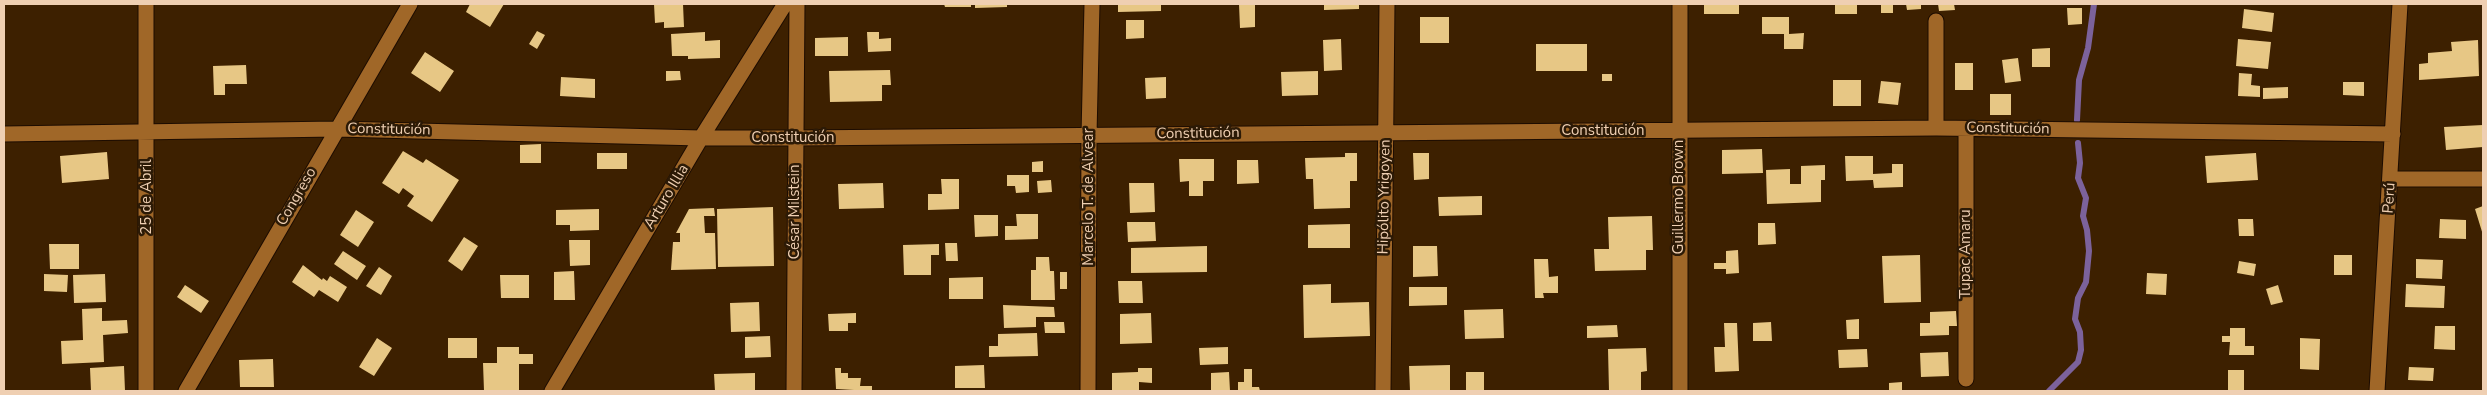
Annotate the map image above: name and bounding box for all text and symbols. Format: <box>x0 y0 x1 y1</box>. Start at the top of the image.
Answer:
street label: Constitución <box>1966 119 2050 139</box>
street label: Constitución <box>347 120 431 140</box>
street label: Constitución <box>1561 122 1645 140</box>
street label: Constitución <box>1156 124 1240 144</box>
street label: Marcelo T. de Alvear <box>1080 128 1098 266</box>
street label: Constitución <box>751 129 835 147</box>
street label: Hipólito Yrigoyen <box>1375 139 1395 255</box>
street label: Guillermo Brown <box>1670 140 1688 254</box>
street label: 25 de Abril <box>138 159 156 235</box>
street label: Arturo Illia <box>641 162 693 232</box>
street label: Congreso <box>273 165 321 229</box>
street label: César Milstein <box>786 165 804 259</box>
street label: Perú <box>2380 182 2400 214</box>
street label: Tupac Amaru <box>1957 209 1975 299</box>

